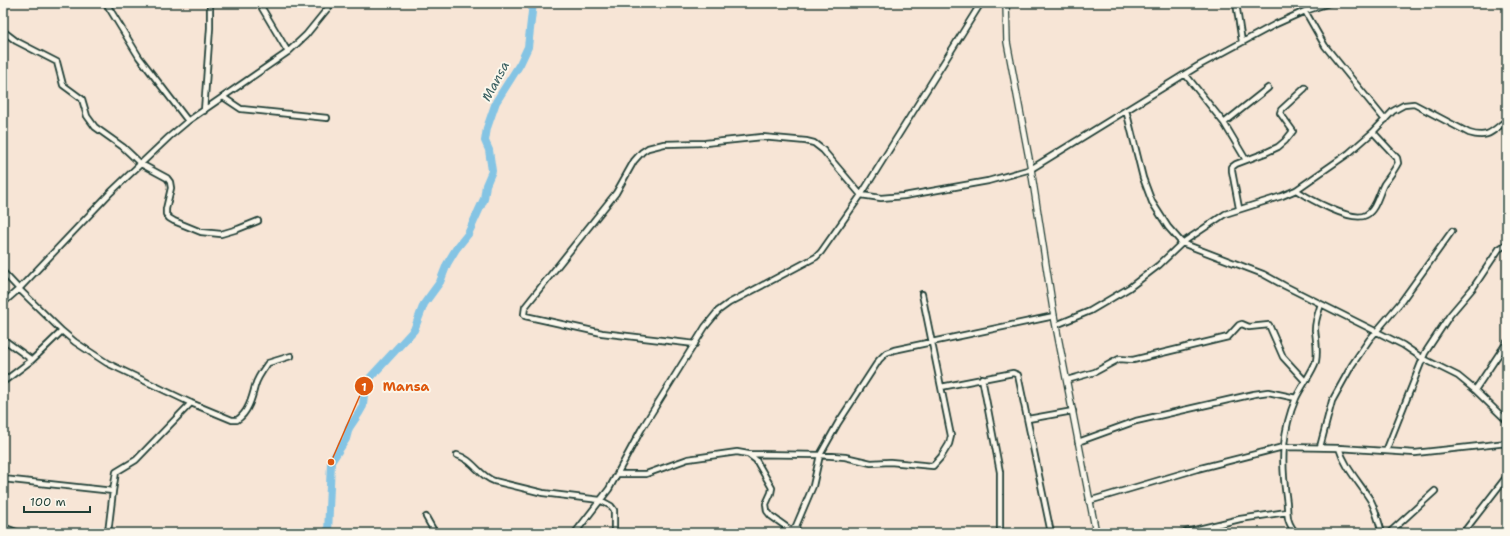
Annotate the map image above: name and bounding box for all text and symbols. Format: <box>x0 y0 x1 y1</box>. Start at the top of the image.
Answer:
water label: Mansa <box>478 58 513 104</box>
callout: Mansa <box>354 374 437 399</box>
text: Mansa <box>383 378 429 395</box>
text: 1 <box>361 379 367 395</box>
scale bar <box>24 488 90 514</box>
text: 100 m <box>30 494 66 510</box>

